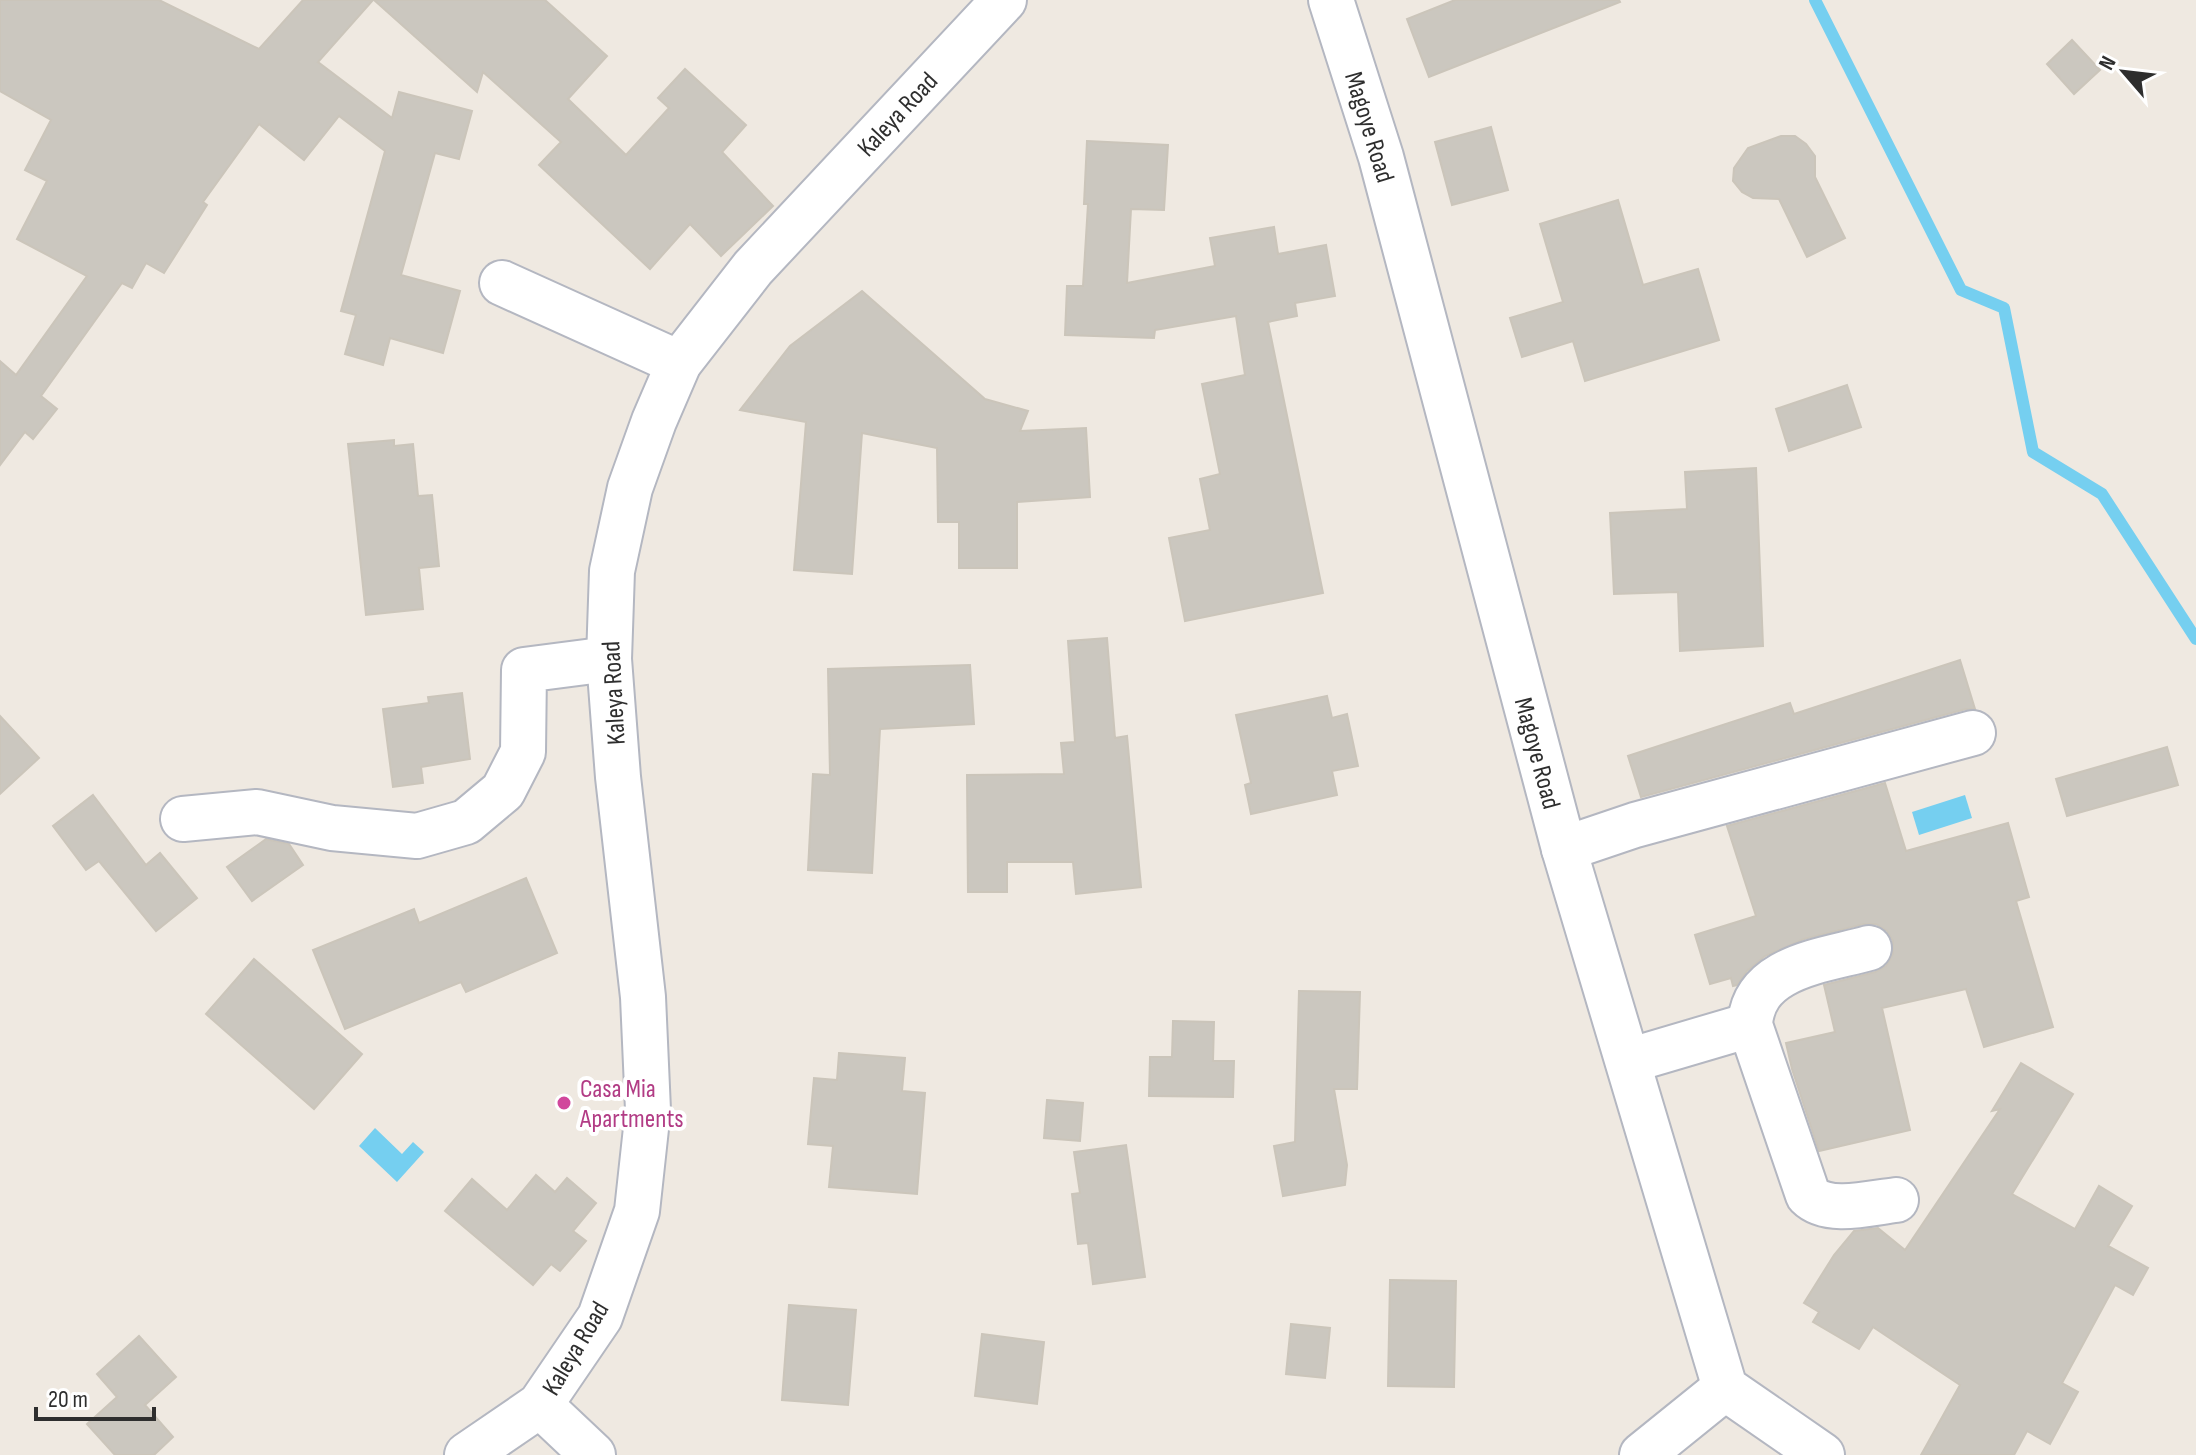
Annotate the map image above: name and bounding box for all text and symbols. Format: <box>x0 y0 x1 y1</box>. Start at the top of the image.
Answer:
north arrow <box>2084 32 2164 112</box>
text: N <box>2093 52 2122 75</box>
street label: Kaleya Road <box>851 66 945 164</box>
street label: Magoye Road <box>1337 68 1400 187</box>
street label: Kaleya Road <box>596 640 633 746</box>
street label: Magoye Road <box>1507 694 1566 812</box>
place label: Casa Mia Apartments <box>579 1074 684 1135</box>
marker: Casa Mia Apartments <box>555 1094 573 1112</box>
street label: Kaleya Road <box>536 1296 616 1401</box>
scale bar <box>36 1371 154 1421</box>
text: 20 m <box>48 1385 88 1414</box>

